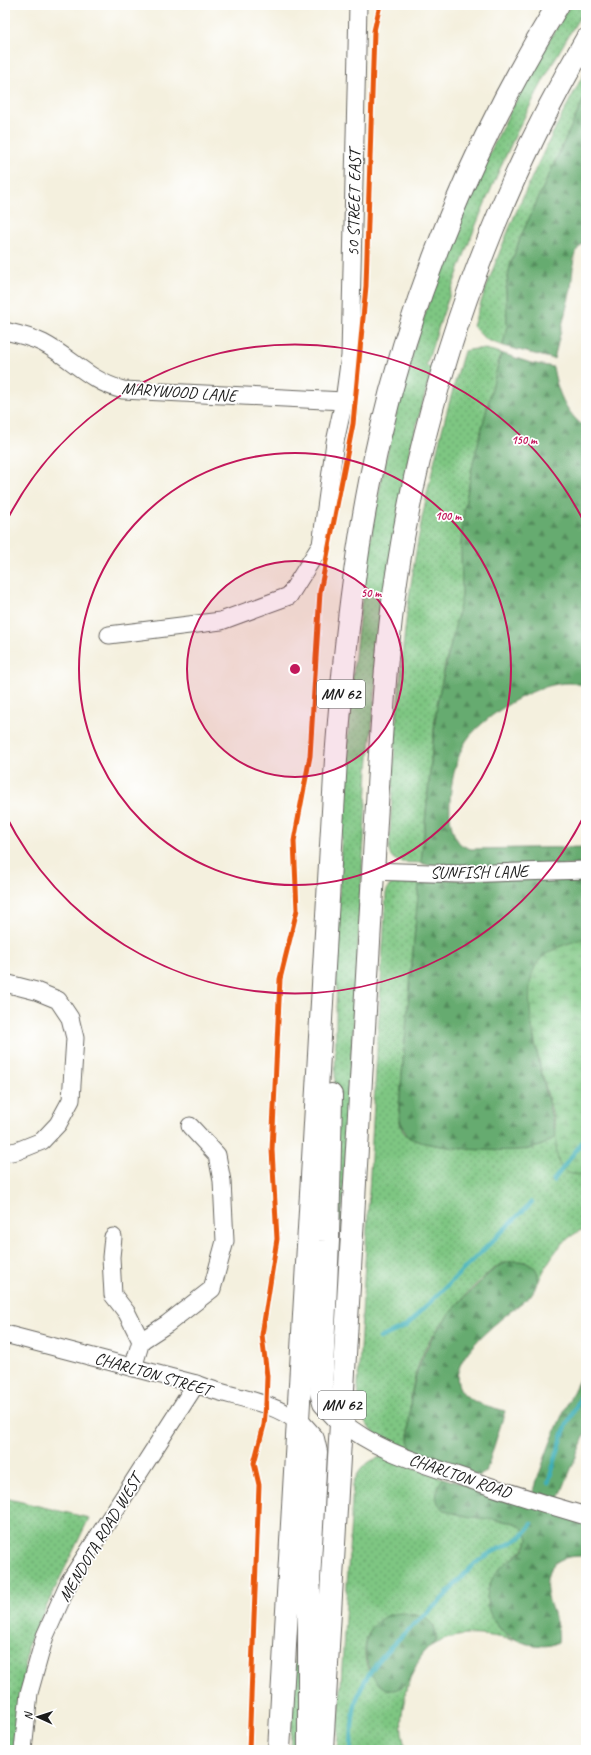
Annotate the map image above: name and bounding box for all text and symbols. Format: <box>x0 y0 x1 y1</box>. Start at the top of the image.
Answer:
street label: 50 STREET EAST <box>343 145 366 257</box>
street label: MARYWOOD LANE <box>121 378 240 407</box>
text: 150 m <box>511 432 538 448</box>
text: 100 m <box>435 508 462 524</box>
text: 50 m <box>361 585 382 601</box>
centre of rings <box>288 662 302 676</box>
road number: MN 62 <box>317 680 365 708</box>
street label: SUNFISH LANE <box>430 861 530 883</box>
street label: CHARLTON STREET <box>92 1347 217 1402</box>
road number: MN 62 <box>318 1391 366 1419</box>
street label: CHARLTON ROAD <box>406 1449 515 1504</box>
street label: MENDOTA ROAD WEST <box>54 1467 148 1605</box>
north arrow <box>18 1697 58 1737</box>
text: N <box>21 1711 35 1720</box>

